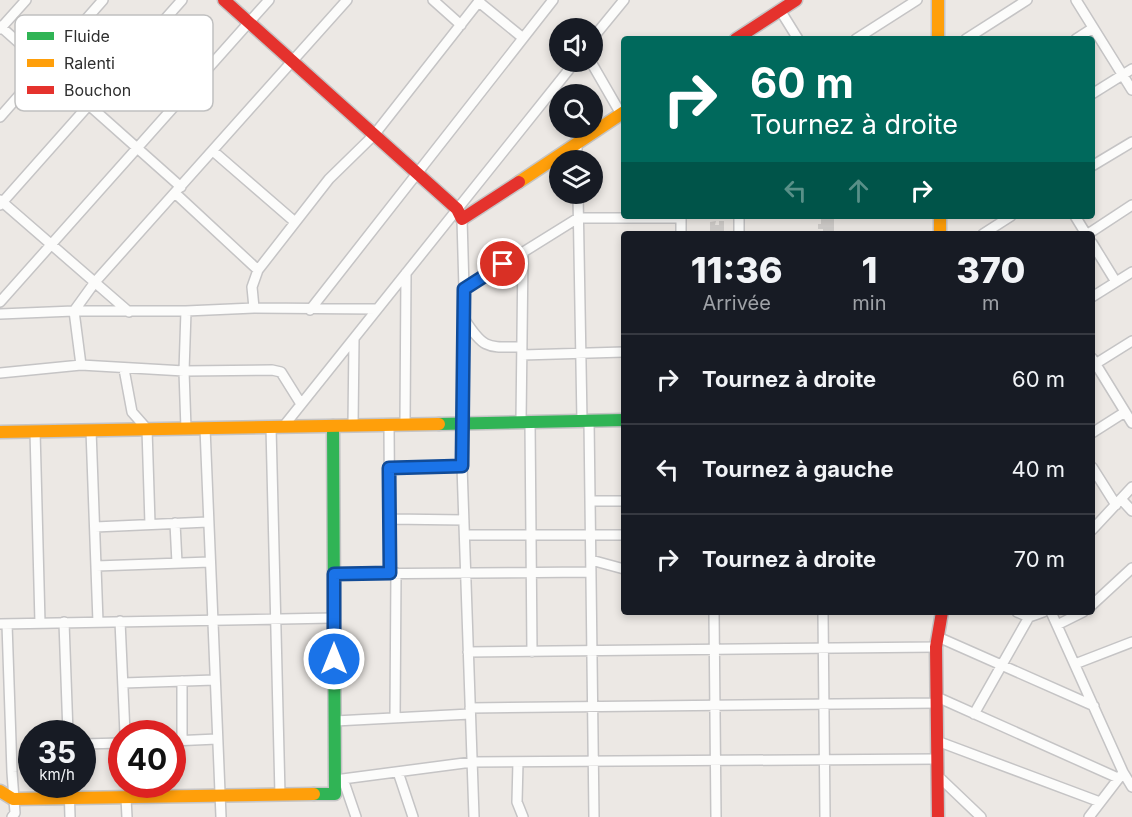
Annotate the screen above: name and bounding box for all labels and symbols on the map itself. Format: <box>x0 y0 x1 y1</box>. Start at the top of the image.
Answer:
legend <box>15 15 213 111</box>
text: Fluide <box>64 26 110 46</box>
text: Ralenti <box>64 53 115 73</box>
text: Bouchon <box>64 80 131 100</box>
pin <box>477 238 528 289</box>
position arrow <box>302 627 366 691</box>
speed limit sign: 40 <box>108 720 186 798</box>

